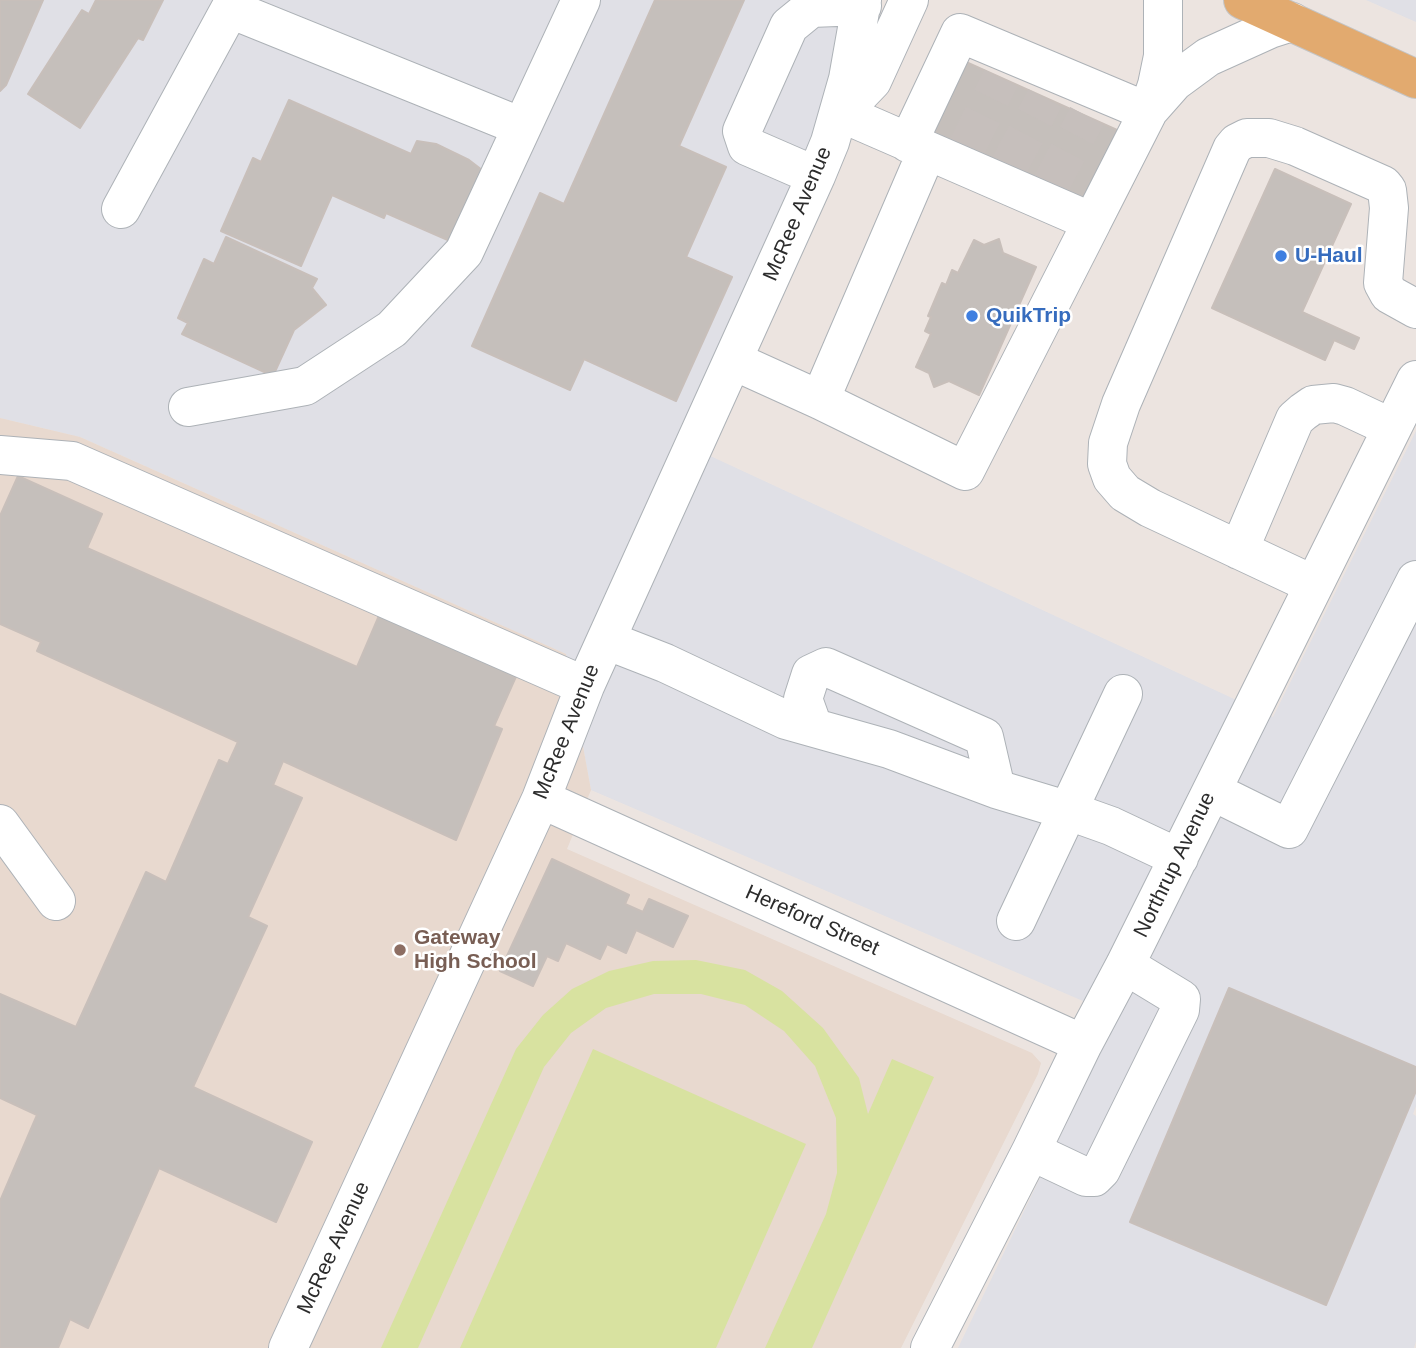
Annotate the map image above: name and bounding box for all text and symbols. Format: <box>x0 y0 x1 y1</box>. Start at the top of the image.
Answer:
street label: McRee Avenue <box>758 143 838 285</box>
place label: U-Haul <box>1295 243 1363 269</box>
marker: U-Haul <box>1273 248 1289 264</box>
place label: QuikTrip <box>986 303 1071 329</box>
marker: QuikTrip <box>964 308 980 324</box>
street label: McRee Avenue <box>528 661 606 803</box>
street label: Northrup Avenue <box>1129 788 1221 942</box>
street label: Hereford Street <box>741 880 883 962</box>
place label: Gateway High School <box>414 925 536 975</box>
marker: Gateway High School <box>392 942 408 958</box>
street label: McRee Avenue <box>292 1178 376 1318</box>

